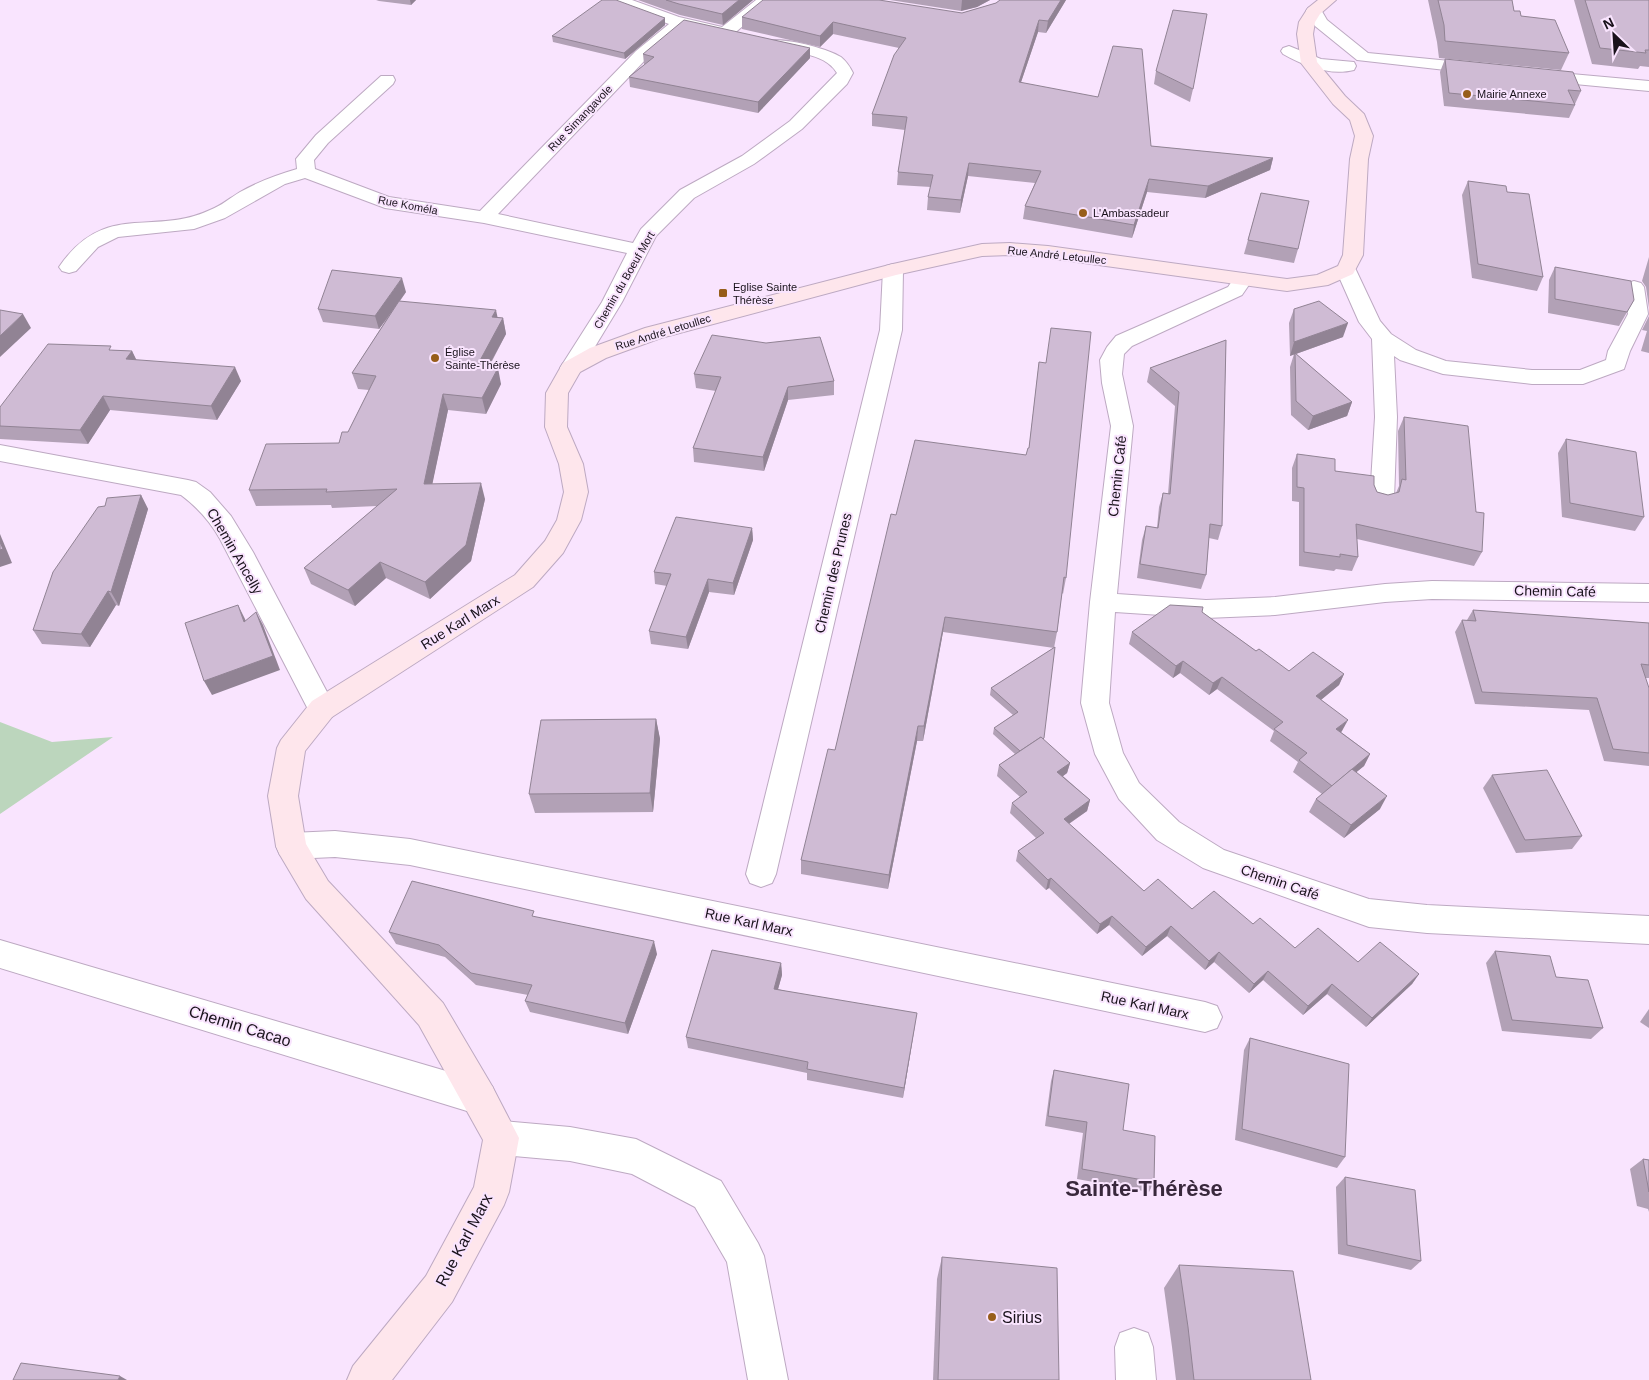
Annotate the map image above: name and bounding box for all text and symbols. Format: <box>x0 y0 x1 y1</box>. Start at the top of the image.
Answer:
north arrow <box>1589 10 1639 60</box>
text: N <box>1601 14 1616 33</box>
street label: Rue Simangavole <box>546 83 614 153</box>
marker: Mairie Annexe <box>1461 88 1473 100</box>
place label: Mairie Annexe <box>1477 88 1547 100</box>
street label: Rue Koméla <box>377 193 440 217</box>
marker: L'Ambassadeur <box>1077 207 1089 219</box>
place label: L'Ambassadeur <box>1093 207 1169 219</box>
street label: Chemin du Boeuf Mort <box>591 229 657 331</box>
street label: Rue André Letoullec <box>1007 244 1107 266</box>
place label: Eglise Sainte Thérèse <box>733 281 797 306</box>
marker: Eglise Sainte Thérèse <box>717 287 729 299</box>
street label: Rue André Letoullec <box>614 312 713 352</box>
place label: Église Sainte-Thérèse <box>445 346 520 371</box>
marker: Église Sainte-Thérèse <box>429 352 441 364</box>
street label: Chemin Café <box>1105 434 1129 517</box>
street label: Chemin Ancelly <box>204 505 266 597</box>
street label: Chemin des Prunes <box>811 511 855 635</box>
street label: Chemin Café <box>1514 582 1596 600</box>
street label: Rue Karl Marx <box>418 592 502 652</box>
street label: Chemin Café <box>1239 861 1321 903</box>
street label: Rue Karl Marx <box>704 905 794 939</box>
street label: Rue Karl Marx <box>1100 988 1190 1022</box>
street label: Chemin Cacao <box>187 1002 293 1050</box>
district label: Sainte-Thérèse <box>1065 1176 1223 1201</box>
street label: Rue Karl Marx <box>432 1191 496 1289</box>
place label: Sirius <box>1002 1309 1042 1326</box>
marker: Sirius <box>986 1311 998 1323</box>

